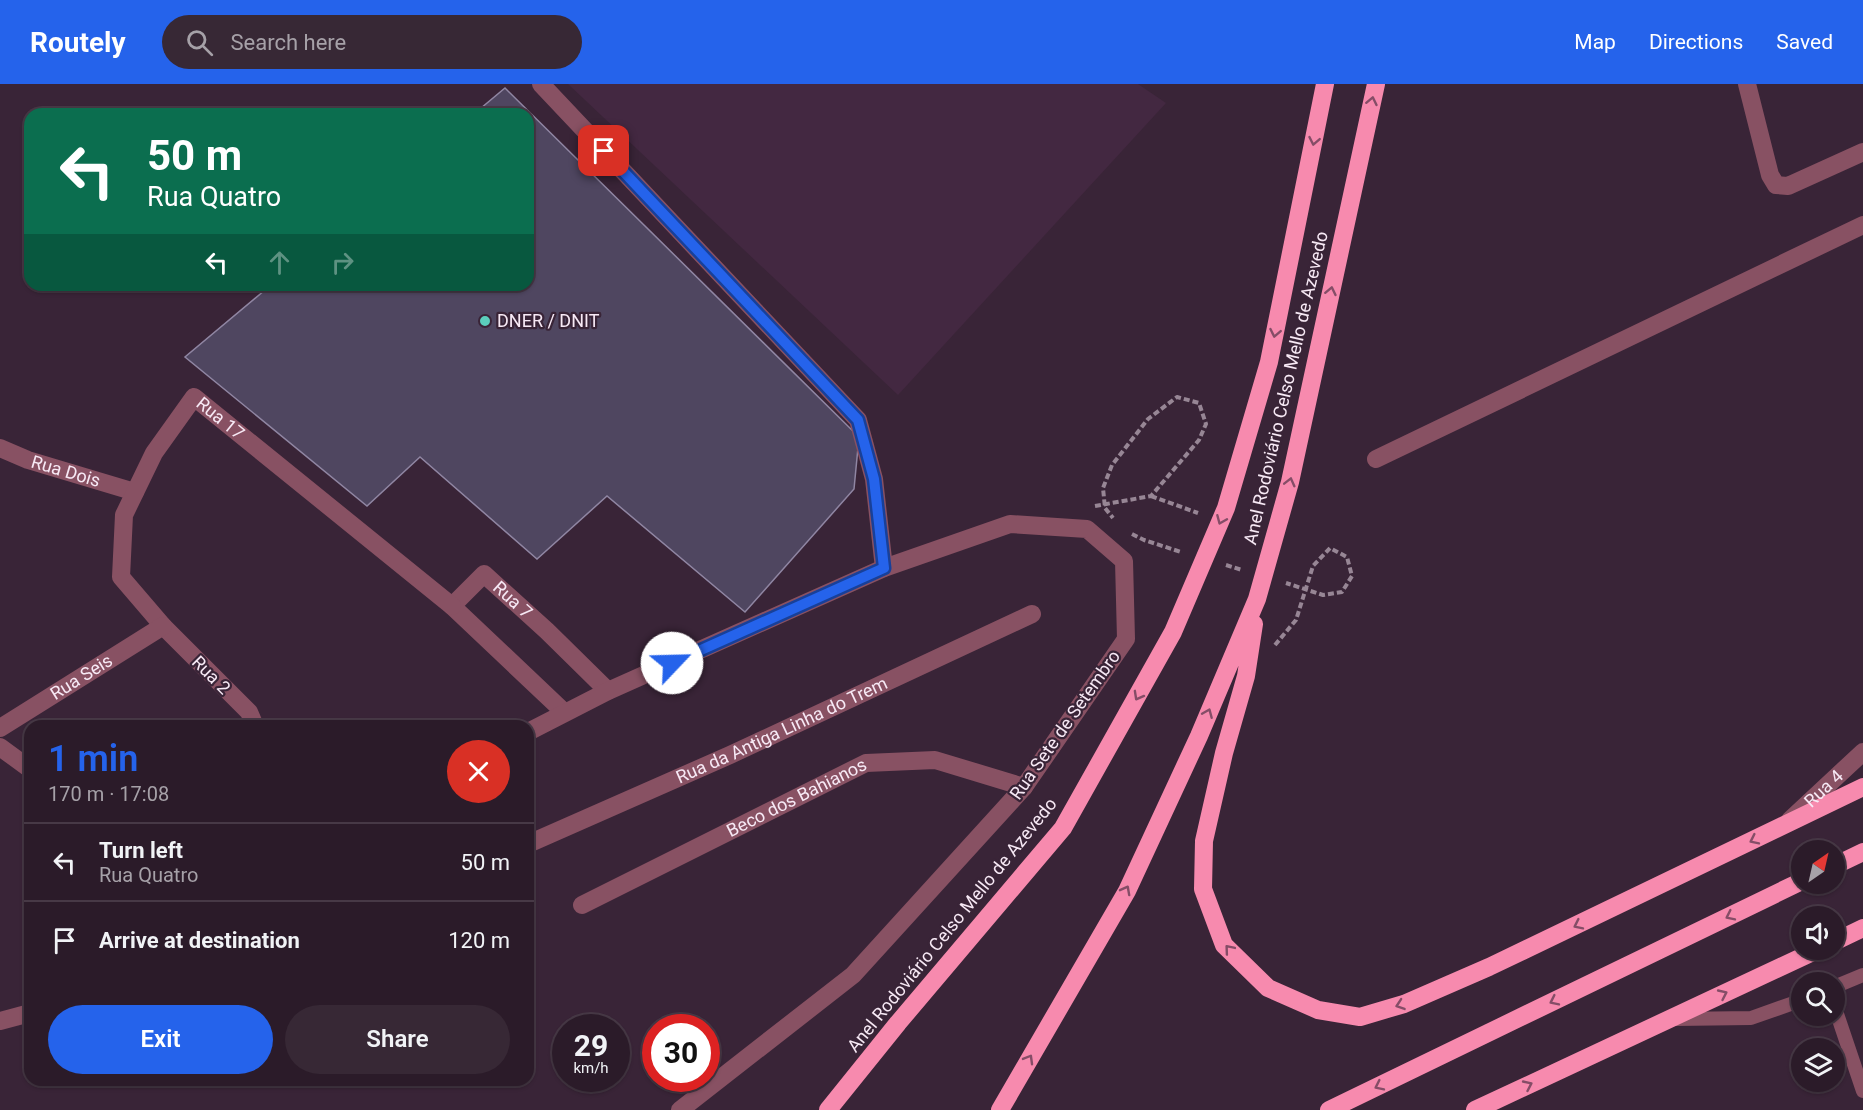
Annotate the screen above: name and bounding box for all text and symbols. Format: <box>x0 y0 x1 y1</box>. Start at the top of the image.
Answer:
search box <box>162 15 582 69</box>
text: Routely <box>30 26 126 59</box>
icon: search <box>183 26 216 59</box>
text: Search here <box>231 30 346 55</box>
text: Map <box>1574 30 1616 54</box>
text: Directions <box>1649 30 1743 54</box>
text: Saved <box>1776 30 1833 54</box>
one-way arrow <box>1365 96 1378 106</box>
pin <box>578 125 629 176</box>
text: 50 m <box>147 131 242 180</box>
icon: left <box>48 132 126 210</box>
icon: arrive <box>587 134 620 167</box>
one-way arrow <box>1308 136 1321 146</box>
text: Rua Quatro <box>147 181 281 213</box>
street label: Anel Rodoviário Celso Mello de Azevedo <box>1239 229 1332 547</box>
icon: left <box>200 246 233 279</box>
icon: ahead <box>263 246 296 279</box>
icon: right <box>326 246 359 279</box>
one-way arrow <box>1324 286 1337 296</box>
place label: DNER / DNIT <box>497 310 600 331</box>
marker: DNER / DNIT <box>478 314 492 328</box>
one-way arrow <box>1269 327 1282 337</box>
street label: Rua 17 <box>192 392 249 444</box>
street label: Rua Dois <box>29 451 103 491</box>
one-way arrow <box>1282 477 1295 487</box>
one-way arrow <box>1216 513 1228 524</box>
street label: Rua 7 <box>489 576 537 623</box>
position arrow <box>640 631 704 695</box>
street label: Rua Sete de Setembro <box>1005 646 1124 803</box>
street label: Rua Seis <box>46 649 116 704</box>
street label: Rua 2 <box>188 651 235 698</box>
street label: Rua da Antiga Linha do Trem <box>673 672 890 787</box>
one-way arrow <box>1134 690 1145 700</box>
one-way arrow <box>1201 709 1213 720</box>
text: 1 min <box>48 738 138 780</box>
button: close <box>447 740 510 803</box>
street label: Beco dos Bahianos <box>723 753 870 841</box>
street label: Rua 4 <box>1800 765 1847 811</box>
text: 170 m · 17:08 <box>48 782 169 806</box>
street label: Anel Rodoviário Celso Mello de Azevedo <box>842 793 1061 1056</box>
one-way arrow <box>1749 833 1760 844</box>
text: Turn left <box>99 838 183 863</box>
north arrow <box>1791 840 1845 894</box>
map controls <box>1791 840 1845 1092</box>
icon: left <box>48 846 81 879</box>
text: 50 m <box>461 850 510 875</box>
text: Rua Quatro <box>99 863 198 887</box>
one-way arrow <box>1119 886 1131 897</box>
button: sound <box>1791 906 1845 960</box>
one-way arrow <box>1725 909 1736 921</box>
one-way arrow <box>1573 917 1584 929</box>
icon: arrive <box>48 924 81 957</box>
text: Arrive at destination <box>99 928 300 953</box>
text: 120 m <box>448 928 510 953</box>
one-way arrow <box>1225 945 1236 956</box>
button: search <box>1791 972 1845 1026</box>
one-way arrow <box>1717 989 1728 1001</box>
one-way arrow <box>1550 994 1561 1005</box>
one-way arrow <box>1395 997 1406 1010</box>
button: Exit <box>48 1005 273 1074</box>
button: Share <box>285 1005 510 1074</box>
speed limit sign: 30 <box>642 1014 720 1092</box>
text: 29 <box>574 1028 608 1063</box>
button: layers <box>1791 1038 1845 1092</box>
one-way arrow <box>1022 1055 1034 1066</box>
text: km/h <box>573 1059 609 1077</box>
one-way arrow <box>1374 1078 1385 1090</box>
one-way arrow <box>1521 1081 1532 1093</box>

